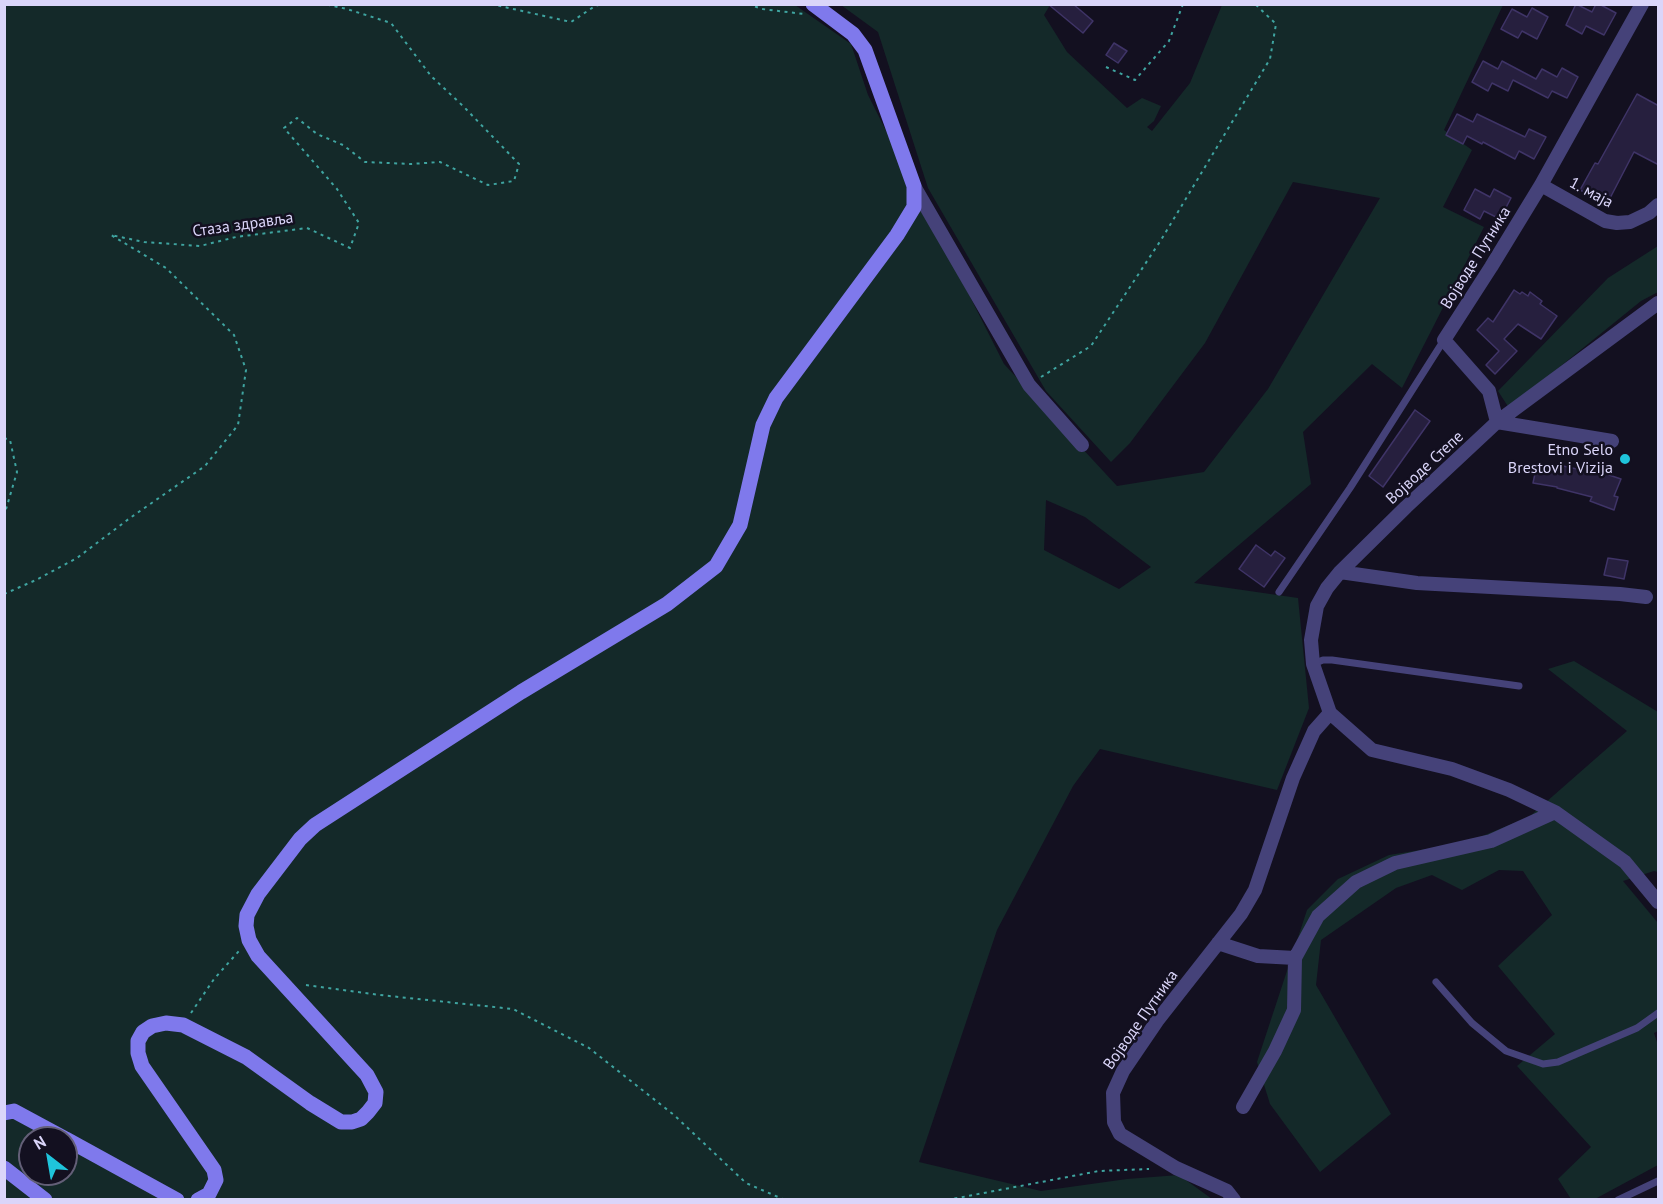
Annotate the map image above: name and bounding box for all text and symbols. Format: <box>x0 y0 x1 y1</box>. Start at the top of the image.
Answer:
street label: 1. маја <box>1566 174 1616 212</box>
street label: Војводе Путника <box>1437 203 1515 313</box>
street label: Стаза здравља <box>191 208 295 242</box>
street label: Војводе Степе <box>1382 427 1468 509</box>
place label: Etno Selo Brestovi i Vizija <box>1508 440 1613 478</box>
marker: Etno Selo Brestovi i Vizija <box>1618 452 1632 466</box>
street label: Војводе Путника <box>1100 967 1182 1073</box>
north arrow <box>18 1126 78 1186</box>
text: N <box>30 1131 49 1154</box>

